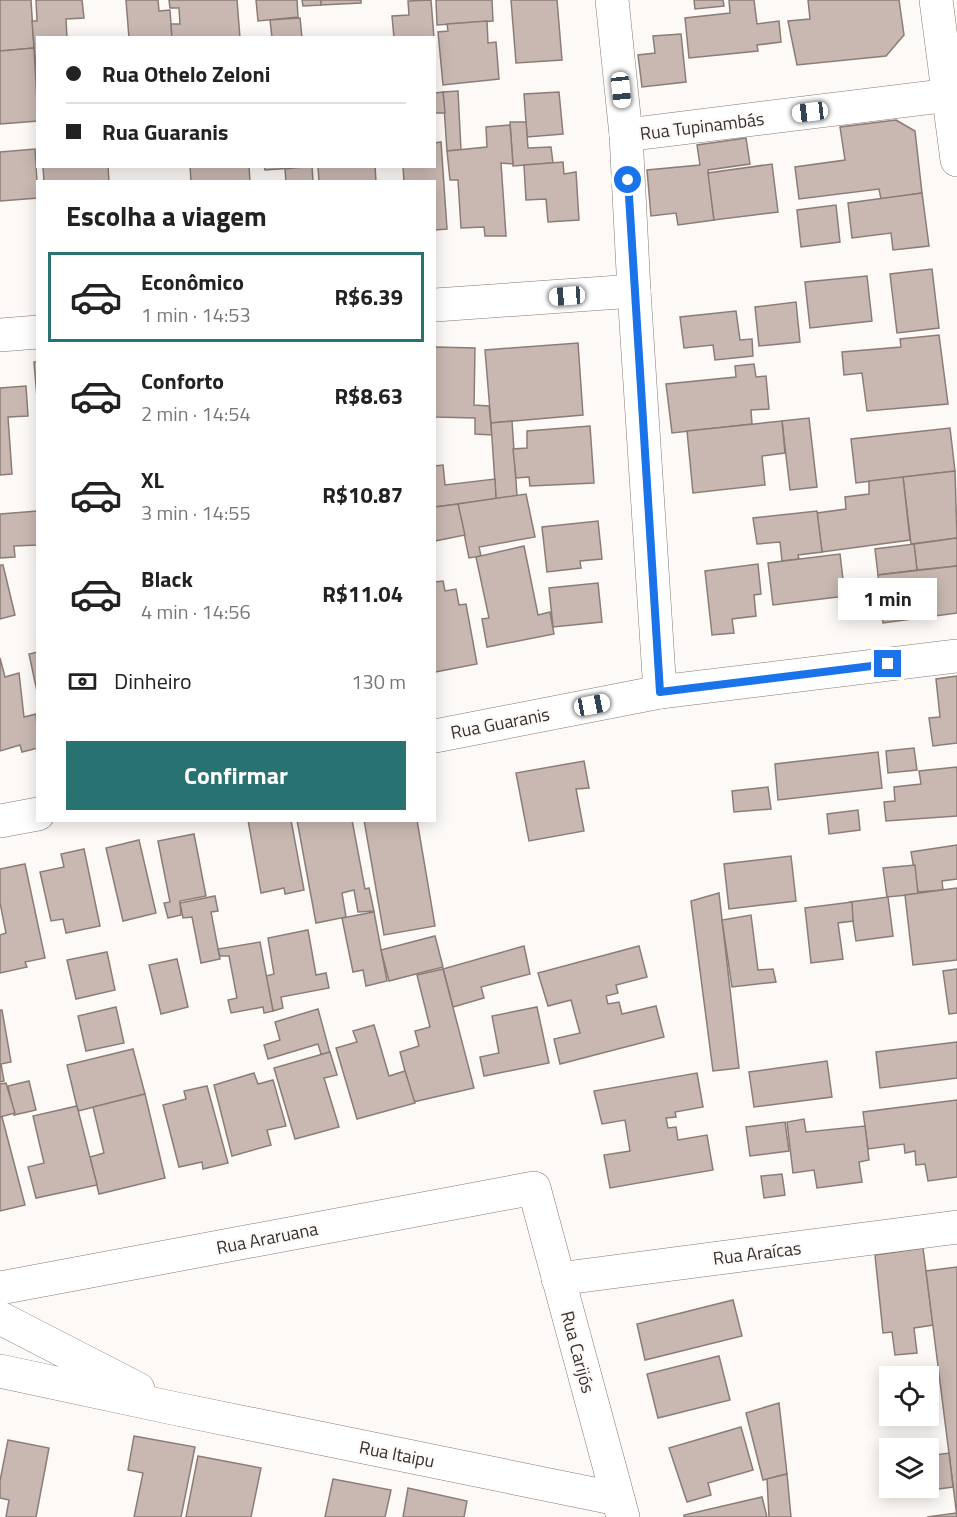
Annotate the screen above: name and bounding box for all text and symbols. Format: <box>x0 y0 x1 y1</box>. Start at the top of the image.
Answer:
text: Rua Othelo Zeloni <box>102 57 270 91</box>
car <box>610 71 632 109</box>
car <box>791 101 829 123</box>
street label: Rua Tupinambás <box>638 105 766 147</box>
text: Rua Guaranis <box>102 115 228 149</box>
route start <box>614 166 641 193</box>
text: Escolha a viagem <box>66 195 267 236</box>
text: Econômico <box>141 265 244 299</box>
icon: car <box>69 270 123 324</box>
text: R$6.39 <box>334 280 403 314</box>
car <box>548 286 586 306</box>
text: 1 min · 14:53 <box>141 299 251 330</box>
text: Conforto <box>141 364 224 398</box>
icon: car <box>69 369 123 423</box>
text: R$8.63 <box>334 379 403 413</box>
text: 2 min · 14:54 <box>141 398 251 429</box>
text: XL <box>141 463 164 497</box>
icon: car <box>69 468 123 522</box>
text: R$10.87 <box>322 478 403 512</box>
text: 3 min · 14:55 <box>141 497 251 528</box>
text: Black <box>141 562 193 596</box>
icon: car <box>69 567 123 621</box>
text: R$11.04 <box>322 577 403 611</box>
callout: 1 min <box>838 577 938 619</box>
text: 1 min <box>863 583 912 614</box>
text: 4 min · 14:56 <box>141 596 251 627</box>
route end <box>874 650 901 677</box>
text: Dinheiro <box>114 664 192 698</box>
icon: cash <box>66 665 99 698</box>
text: 130 m <box>351 666 406 697</box>
car <box>573 693 611 717</box>
street label: Rua Guaranis <box>448 700 552 746</box>
button: Confirmar <box>66 741 406 810</box>
street label: Rua Araruana <box>214 1215 320 1261</box>
street label: Rua Araícas <box>711 1234 803 1272</box>
street label: Rua Carijós <box>554 1308 602 1396</box>
map controls <box>879 1366 939 1498</box>
button: locate <box>879 1366 939 1426</box>
street label: Rua Itaipu <box>357 1433 437 1475</box>
button: layers <box>879 1438 939 1498</box>

